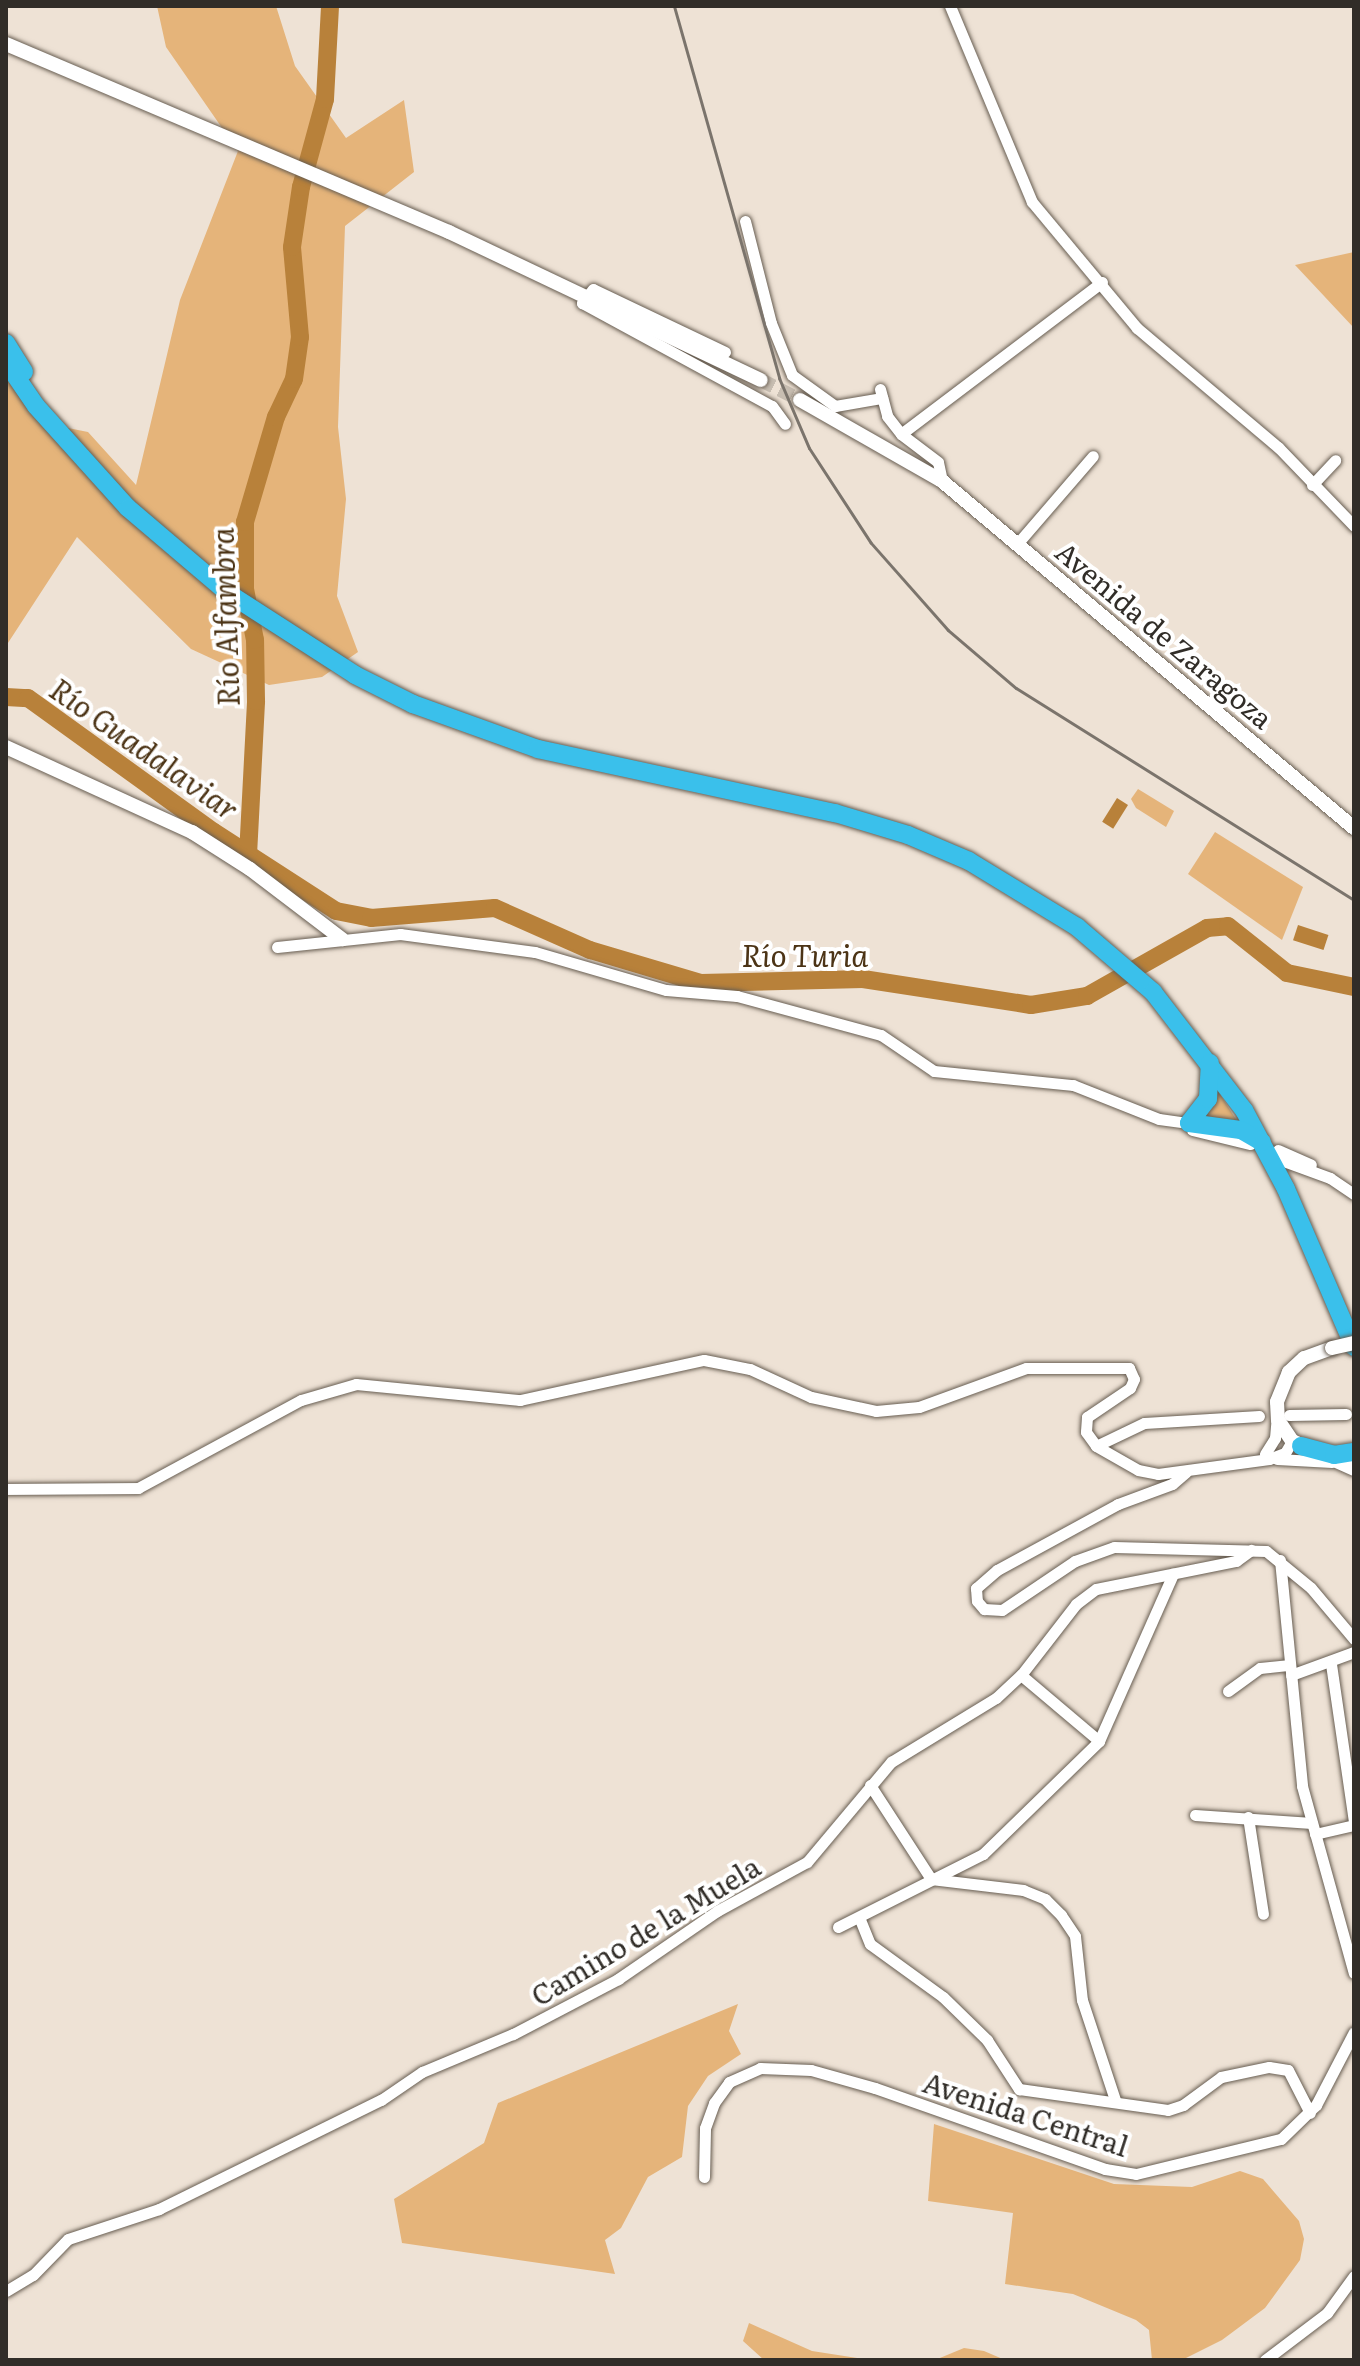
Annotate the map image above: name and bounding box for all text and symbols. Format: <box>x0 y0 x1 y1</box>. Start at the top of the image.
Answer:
water label: Río Alfambra <box>203 527 245 707</box>
street label: Avenida de Zaragoza <box>1050 534 1280 734</box>
water label: Río Guadalaviar <box>44 670 246 826</box>
water label: Río Turia <box>742 936 868 972</box>
street label: Camino de la Muela <box>524 1848 766 2012</box>
street label: Avenida Central <box>919 2064 1133 2162</box>

